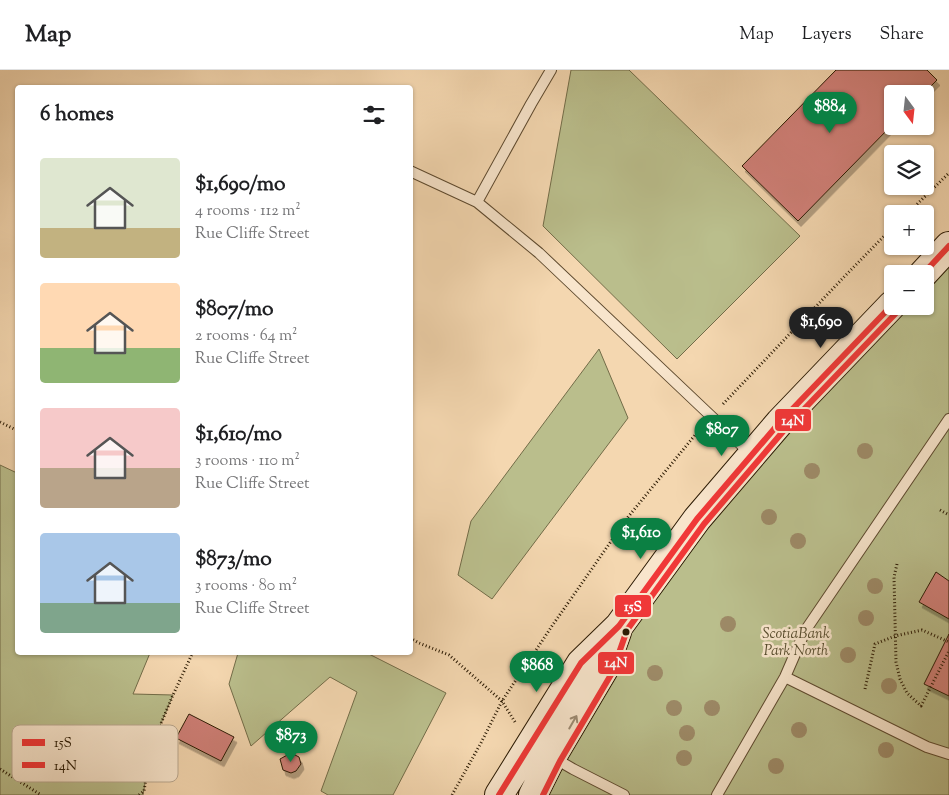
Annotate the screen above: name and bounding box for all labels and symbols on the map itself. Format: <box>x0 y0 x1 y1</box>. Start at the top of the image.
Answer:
north arrow <box>884 85 934 135</box>
pin: $884 <box>800 92 860 134</box>
pin: $1,690 <box>780 306 862 349</box>
line badge: 14N <box>774 408 812 432</box>
text: 14N <box>782 412 805 432</box>
pin: $807 <box>692 414 752 457</box>
pin: $1,610 <box>600 518 682 560</box>
line badge: 15S <box>614 594 652 618</box>
text: 15S <box>624 598 642 618</box>
park label: ScotiaBank Park North <box>762 624 830 662</box>
unlabelled marker <box>621 627 631 637</box>
pin: $868 <box>507 650 567 693</box>
line badge: 14N <box>597 651 635 675</box>
text: 14N <box>605 654 628 674</box>
one-way arrow <box>569 715 579 729</box>
pin: $873 <box>261 720 321 763</box>
legend <box>12 725 178 782</box>
text: 15S <box>54 734 72 754</box>
text: 14N <box>54 757 77 777</box>

